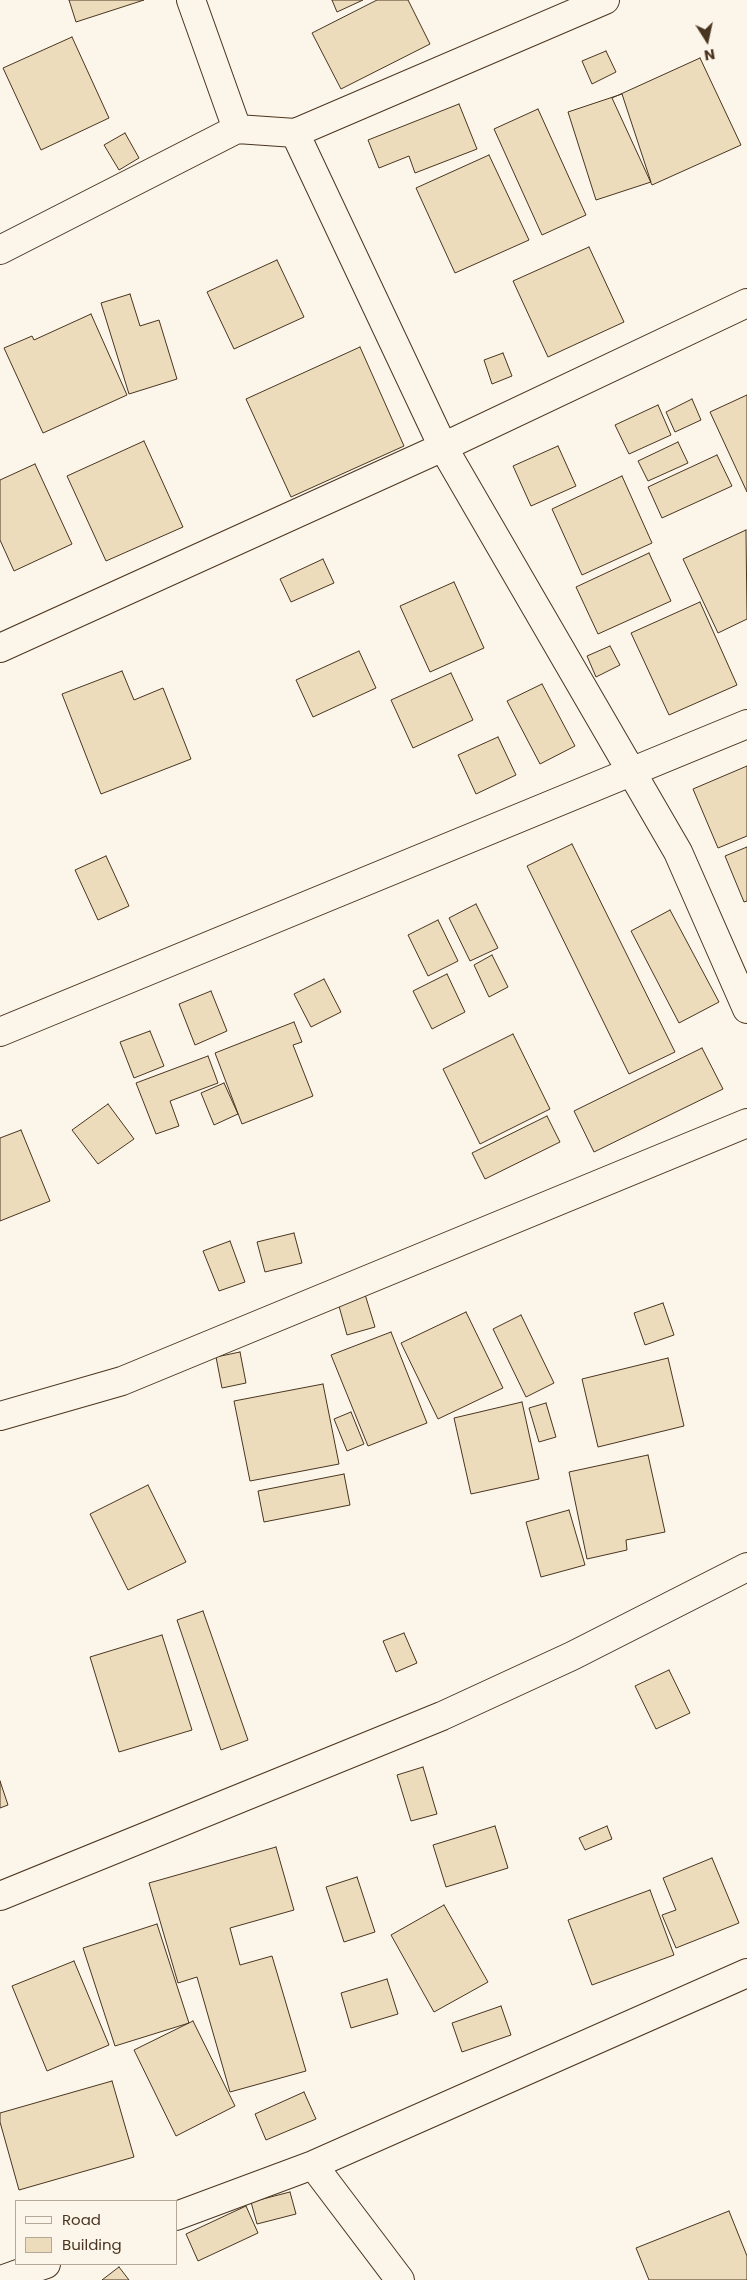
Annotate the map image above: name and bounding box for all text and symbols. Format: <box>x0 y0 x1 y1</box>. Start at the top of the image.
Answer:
north arrow <box>682 15 732 65</box>
text: N <box>703 44 717 66</box>
legend <box>15 2200 178 2265</box>
text: Road <box>62 2209 101 2230</box>
text: Building <box>62 2234 122 2255</box>

